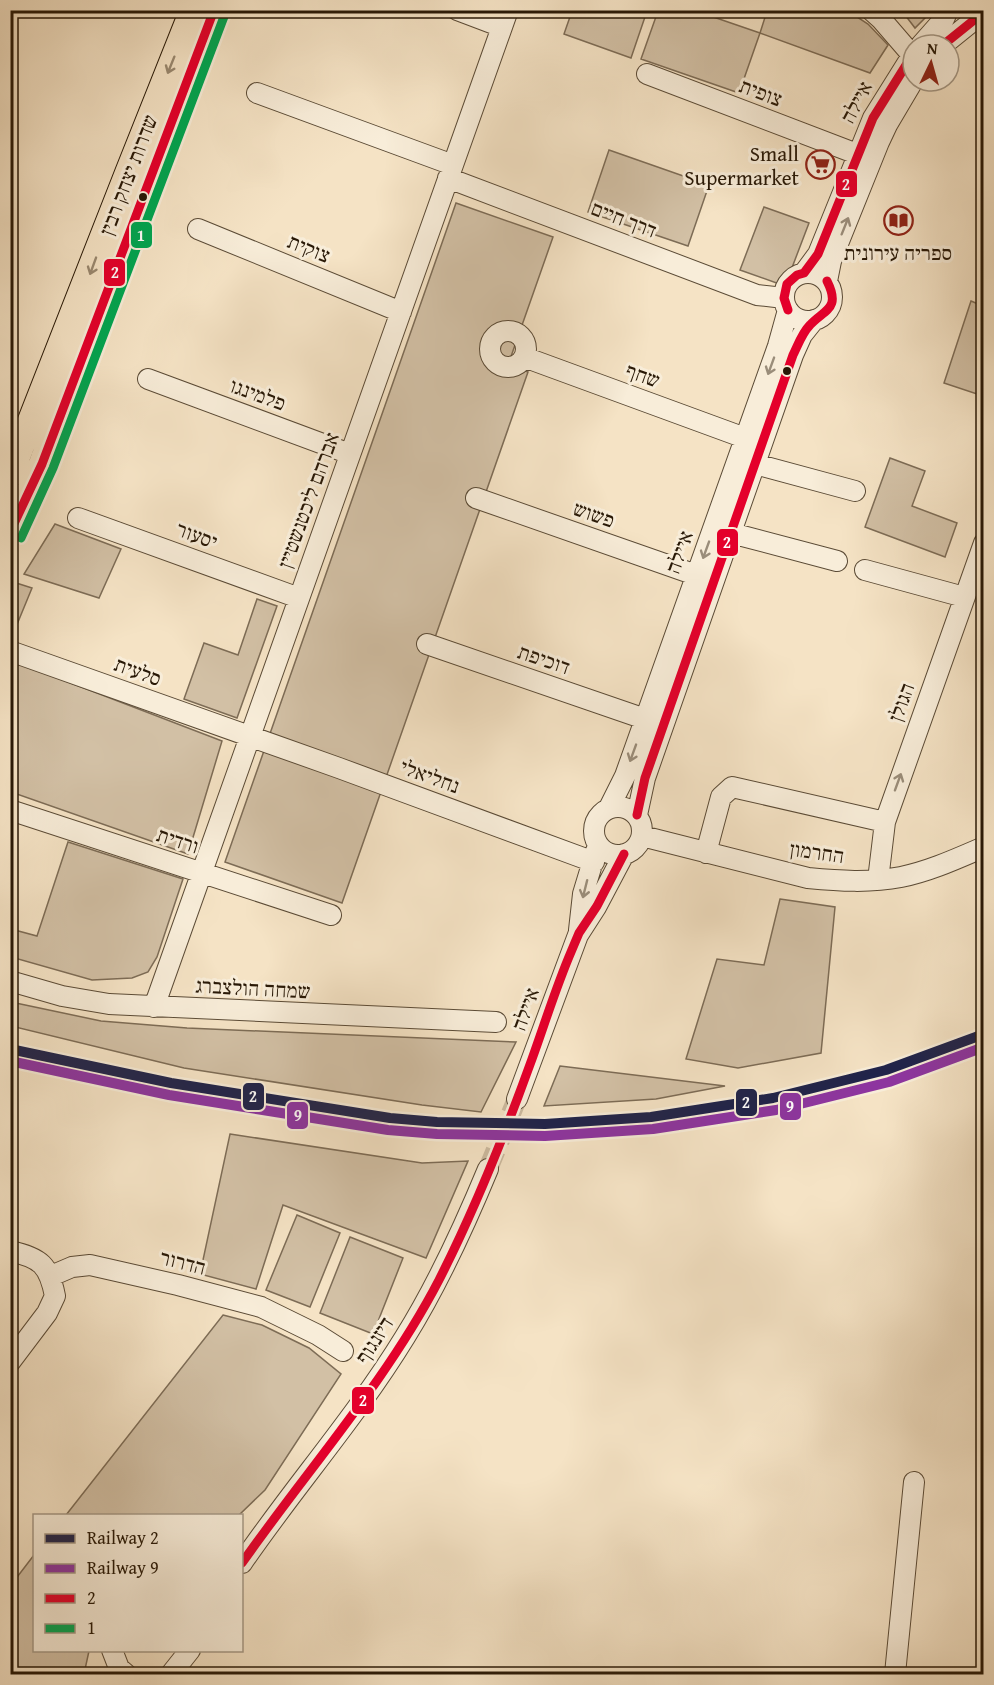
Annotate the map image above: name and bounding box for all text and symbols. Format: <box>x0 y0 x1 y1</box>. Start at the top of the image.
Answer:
north arrow <box>901 33 961 93</box>
text: N <box>926 36 939 61</box>
one-way arrow <box>165 55 176 73</box>
street label: צופית <box>735 70 787 114</box>
street label: איילה <box>832 75 880 129</box>
street label: שדרות יצחק רבין <box>91 110 165 240</box>
place label: Small Supermarket <box>684 138 800 193</box>
supermarket icon: Small Supermarket <box>804 149 836 181</box>
line badge: 2 <box>835 170 858 198</box>
text: 2 <box>842 172 850 196</box>
unlabelled marker <box>137 191 149 203</box>
street label: דרך חיים <box>587 192 661 246</box>
library icon: ספריה עירונית <box>882 205 914 237</box>
one-way arrow <box>841 217 852 236</box>
line badge: 1 <box>130 221 153 249</box>
text: 1 <box>137 223 145 247</box>
street label: צוקית <box>283 225 335 271</box>
place label: ספריה עירונית <box>844 237 952 268</box>
one-way arrow <box>86 256 97 275</box>
line badge: 2 <box>103 258 126 287</box>
text: 2 <box>111 260 119 284</box>
street label: שחף <box>621 355 665 396</box>
one-way arrow <box>765 356 776 375</box>
unlabelled marker <box>781 365 793 377</box>
street label: פלמינגו <box>226 370 290 418</box>
street label: אברהם ליכטנשטיין <box>269 428 347 572</box>
street label: פשוש <box>569 492 619 536</box>
street label: יסעור <box>172 513 222 557</box>
street label: איילה <box>657 526 701 578</box>
line badge: 2 <box>716 528 739 557</box>
text: 2 <box>723 530 731 554</box>
one-way arrow <box>699 540 710 558</box>
street label: דוכיפת <box>514 636 574 682</box>
street label: סלעית <box>110 648 166 694</box>
street label: הגולן <box>880 678 922 726</box>
one-way arrow <box>627 743 638 762</box>
street label: נחליאלי <box>396 751 464 801</box>
one-way arrow <box>894 773 905 792</box>
street label: ורדית <box>153 819 203 861</box>
street label: החרמון <box>788 833 846 871</box>
one-way arrow <box>579 879 590 898</box>
street label: שמחה הולצברג <box>195 970 312 1007</box>
street label: איילה <box>503 983 547 1035</box>
line badge: 2 <box>242 1082 265 1111</box>
text: 2 <box>249 1084 257 1108</box>
line badge: 2 <box>735 1088 758 1117</box>
text: 2 <box>742 1090 750 1114</box>
line badge: 9 <box>779 1092 802 1121</box>
text: 9 <box>786 1094 794 1118</box>
line badge: 9 <box>286 1101 309 1130</box>
text: 9 <box>294 1103 302 1127</box>
street label: הדרור <box>157 1241 209 1283</box>
street label: דיזנגוף <box>347 1310 401 1370</box>
line badge: 2 <box>351 1386 375 1415</box>
text: 2 <box>359 1388 367 1412</box>
legend <box>33 1514 243 1652</box>
text: Railway 2 <box>87 1524 159 1551</box>
text: Railway 9 <box>87 1554 159 1581</box>
text: 2 <box>87 1584 96 1611</box>
text: 1 <box>87 1614 96 1641</box>

